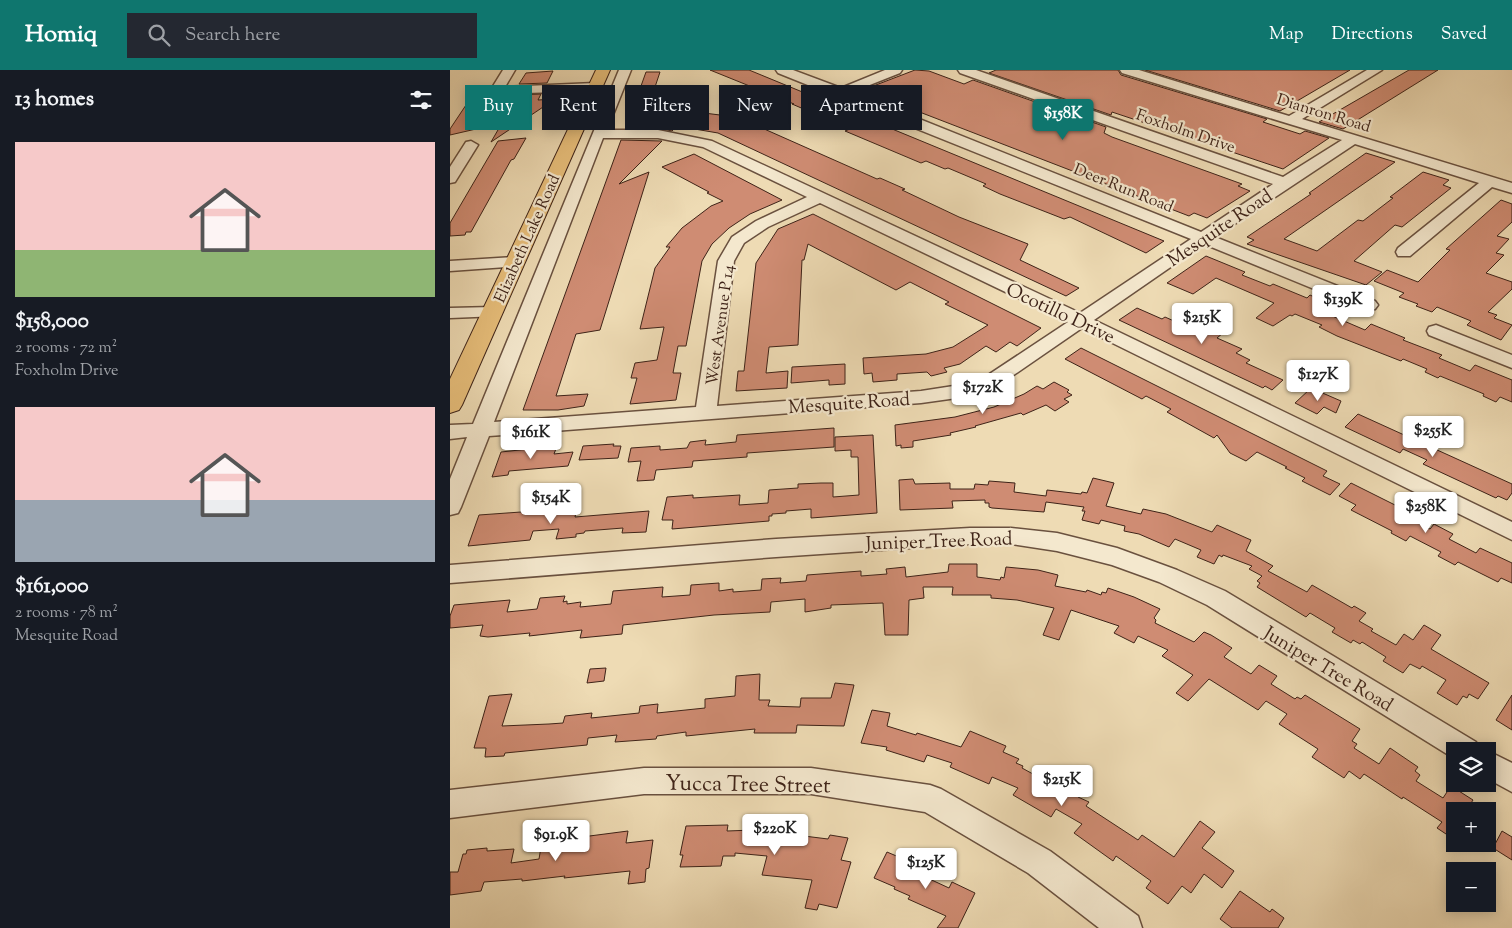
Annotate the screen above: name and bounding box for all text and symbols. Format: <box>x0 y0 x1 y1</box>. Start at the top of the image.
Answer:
search box <box>127 13 477 58</box>
text: Homiq <box>25 18 97 52</box>
icon: search <box>145 21 173 49</box>
text: Search here <box>185 22 280 49</box>
text: Map <box>1269 22 1304 48</box>
text: Directions <box>1332 22 1413 48</box>
text: Saved <box>1441 22 1487 48</box>
text: 13 homes <box>15 85 94 115</box>
chip: Buy <box>465 85 532 130</box>
chip: Rent <box>542 85 615 130</box>
chip: Filters <box>625 85 709 130</box>
chip: New <box>719 85 791 130</box>
chip: Apartment <box>801 85 922 130</box>
icon: filters <box>407 86 435 114</box>
street label: Dianron Road <box>1273 89 1373 140</box>
pin: $158K <box>1028 98 1098 141</box>
text: $158K <box>1043 103 1083 126</box>
street label: Foxholm Drive <box>1133 105 1238 160</box>
street label: Deer Run Road <box>1070 159 1177 220</box>
street label: Elizabeth Lake Road <box>490 171 567 307</box>
icon: home <box>180 175 270 265</box>
street label: Mesquite Road <box>1162 184 1279 274</box>
street label: West Avenue P 14 <box>702 264 741 387</box>
street label: Ocotillo Drive <box>1001 277 1119 351</box>
pin: $139K <box>1308 284 1378 327</box>
text: $139K <box>1323 289 1363 312</box>
pin: $215K <box>1167 302 1237 345</box>
text: $158,000 <box>15 307 89 337</box>
text: $215K <box>1183 307 1221 330</box>
text: 2 rooms · 72 m² <box>15 337 117 360</box>
text: Foxholm Drive <box>15 360 119 383</box>
pin: $127K <box>1283 360 1353 402</box>
text: $127K <box>1297 364 1339 387</box>
pin: $172K <box>948 372 1018 415</box>
text: $172K <box>963 377 1003 400</box>
street label: Mesquite Road <box>787 387 911 422</box>
pin: $255K <box>1398 416 1468 458</box>
pin: $161K <box>496 418 566 460</box>
text: $255K <box>1414 420 1452 443</box>
text: $161K <box>512 422 550 445</box>
icon: home <box>180 440 270 530</box>
pin: $154K <box>516 482 586 525</box>
text: $154K <box>531 487 571 510</box>
pin: $258K <box>1391 492 1461 534</box>
text: $258K <box>1405 496 1447 519</box>
street label: Juniper Tree Road <box>864 526 1013 559</box>
text: $161,000 <box>15 572 89 602</box>
text: 2 rooms · 78 m² <box>15 602 118 625</box>
street label: Juniper Tree Road <box>1257 620 1398 720</box>
text: Mesquite Road <box>15 625 118 648</box>
map controls <box>1446 742 1496 912</box>
button: layers <box>1446 742 1496 792</box>
pin: $215K <box>1027 764 1097 807</box>
street label: Yucca Tree Street <box>665 769 831 803</box>
text: $215K <box>1043 769 1081 792</box>
button: + <box>1446 802 1496 852</box>
pin: $220K <box>740 814 810 856</box>
text: $220K <box>753 818 797 841</box>
pin: $91.9K <box>515 820 597 862</box>
text: $91.9K <box>534 824 578 847</box>
pin: $125K <box>891 848 961 890</box>
text: $125K <box>907 852 945 875</box>
button: − <box>1446 862 1496 912</box>

